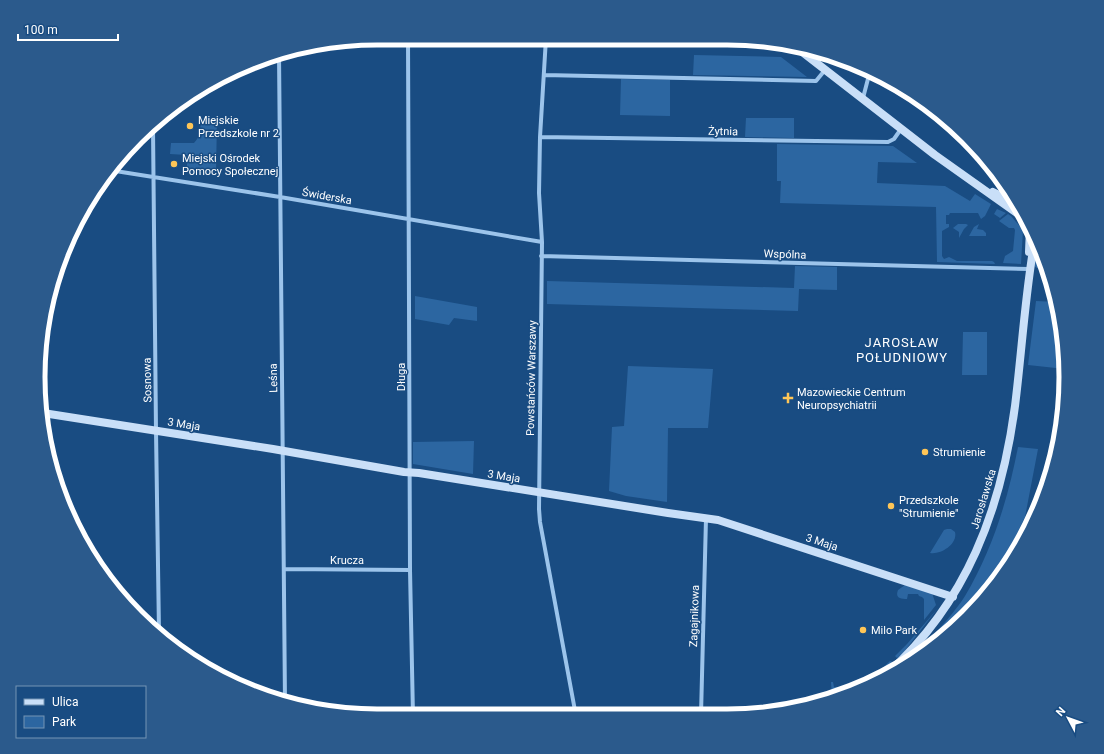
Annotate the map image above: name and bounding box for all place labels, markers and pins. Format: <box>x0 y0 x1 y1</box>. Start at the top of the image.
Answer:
place label: Miejskie Przedszkole nr 2 <box>198 114 279 140</box>
marker: Miejskie Przedszkole nr 2 <box>185 121 195 131</box>
place label: Miejski Ośrodek Pomocy Społecznej <box>182 152 278 178</box>
marker: Miejski Ośrodek Pomocy Społecznej <box>169 159 179 169</box>
place label: Mazowieckie Centrum Neuropsychiatrii <box>797 386 906 412</box>
marker: Mazowieckie Centrum Neuropsychiatrii <box>782 392 794 404</box>
place label: Strumienie <box>933 446 986 459</box>
marker: Strumienie <box>920 447 930 457</box>
place label: Przedszkole "Strumienie" <box>899 494 959 520</box>
marker: Przedszkole "Strumienie" <box>886 501 896 511</box>
place label: Milo Park <box>871 624 918 637</box>
marker: Milo Park <box>858 625 868 635</box>

